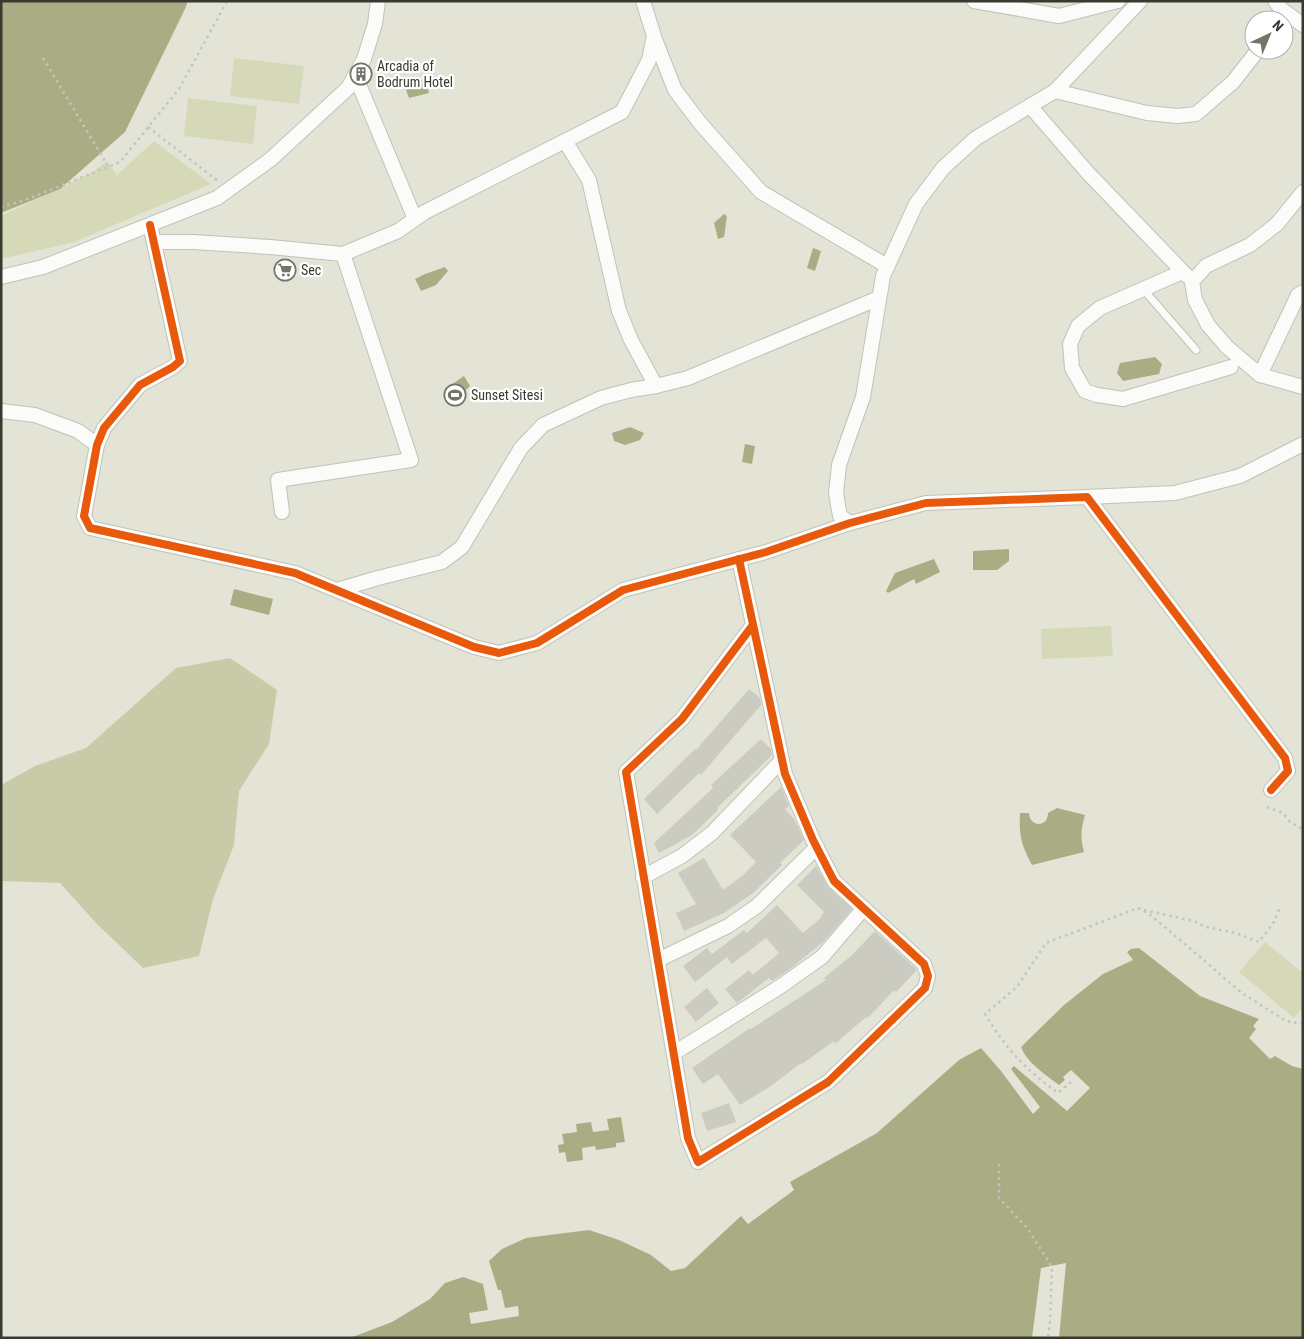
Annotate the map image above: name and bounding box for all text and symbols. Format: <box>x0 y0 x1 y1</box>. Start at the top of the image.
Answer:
north arrow <box>1244 10 1294 60</box>
text: N <box>1269 17 1287 34</box>
place label: Arcadia of Bodrum Hotel <box>377 58 453 90</box>
building icon: Arcadia of Bodrum Hotel <box>349 62 373 86</box>
supermarket icon: Sec <box>273 258 297 282</box>
place label: Sec <box>301 262 321 278</box>
sports icon: Sunset Sitesi <box>443 383 467 407</box>
place label: Sunset Sitesi <box>471 387 543 403</box>

